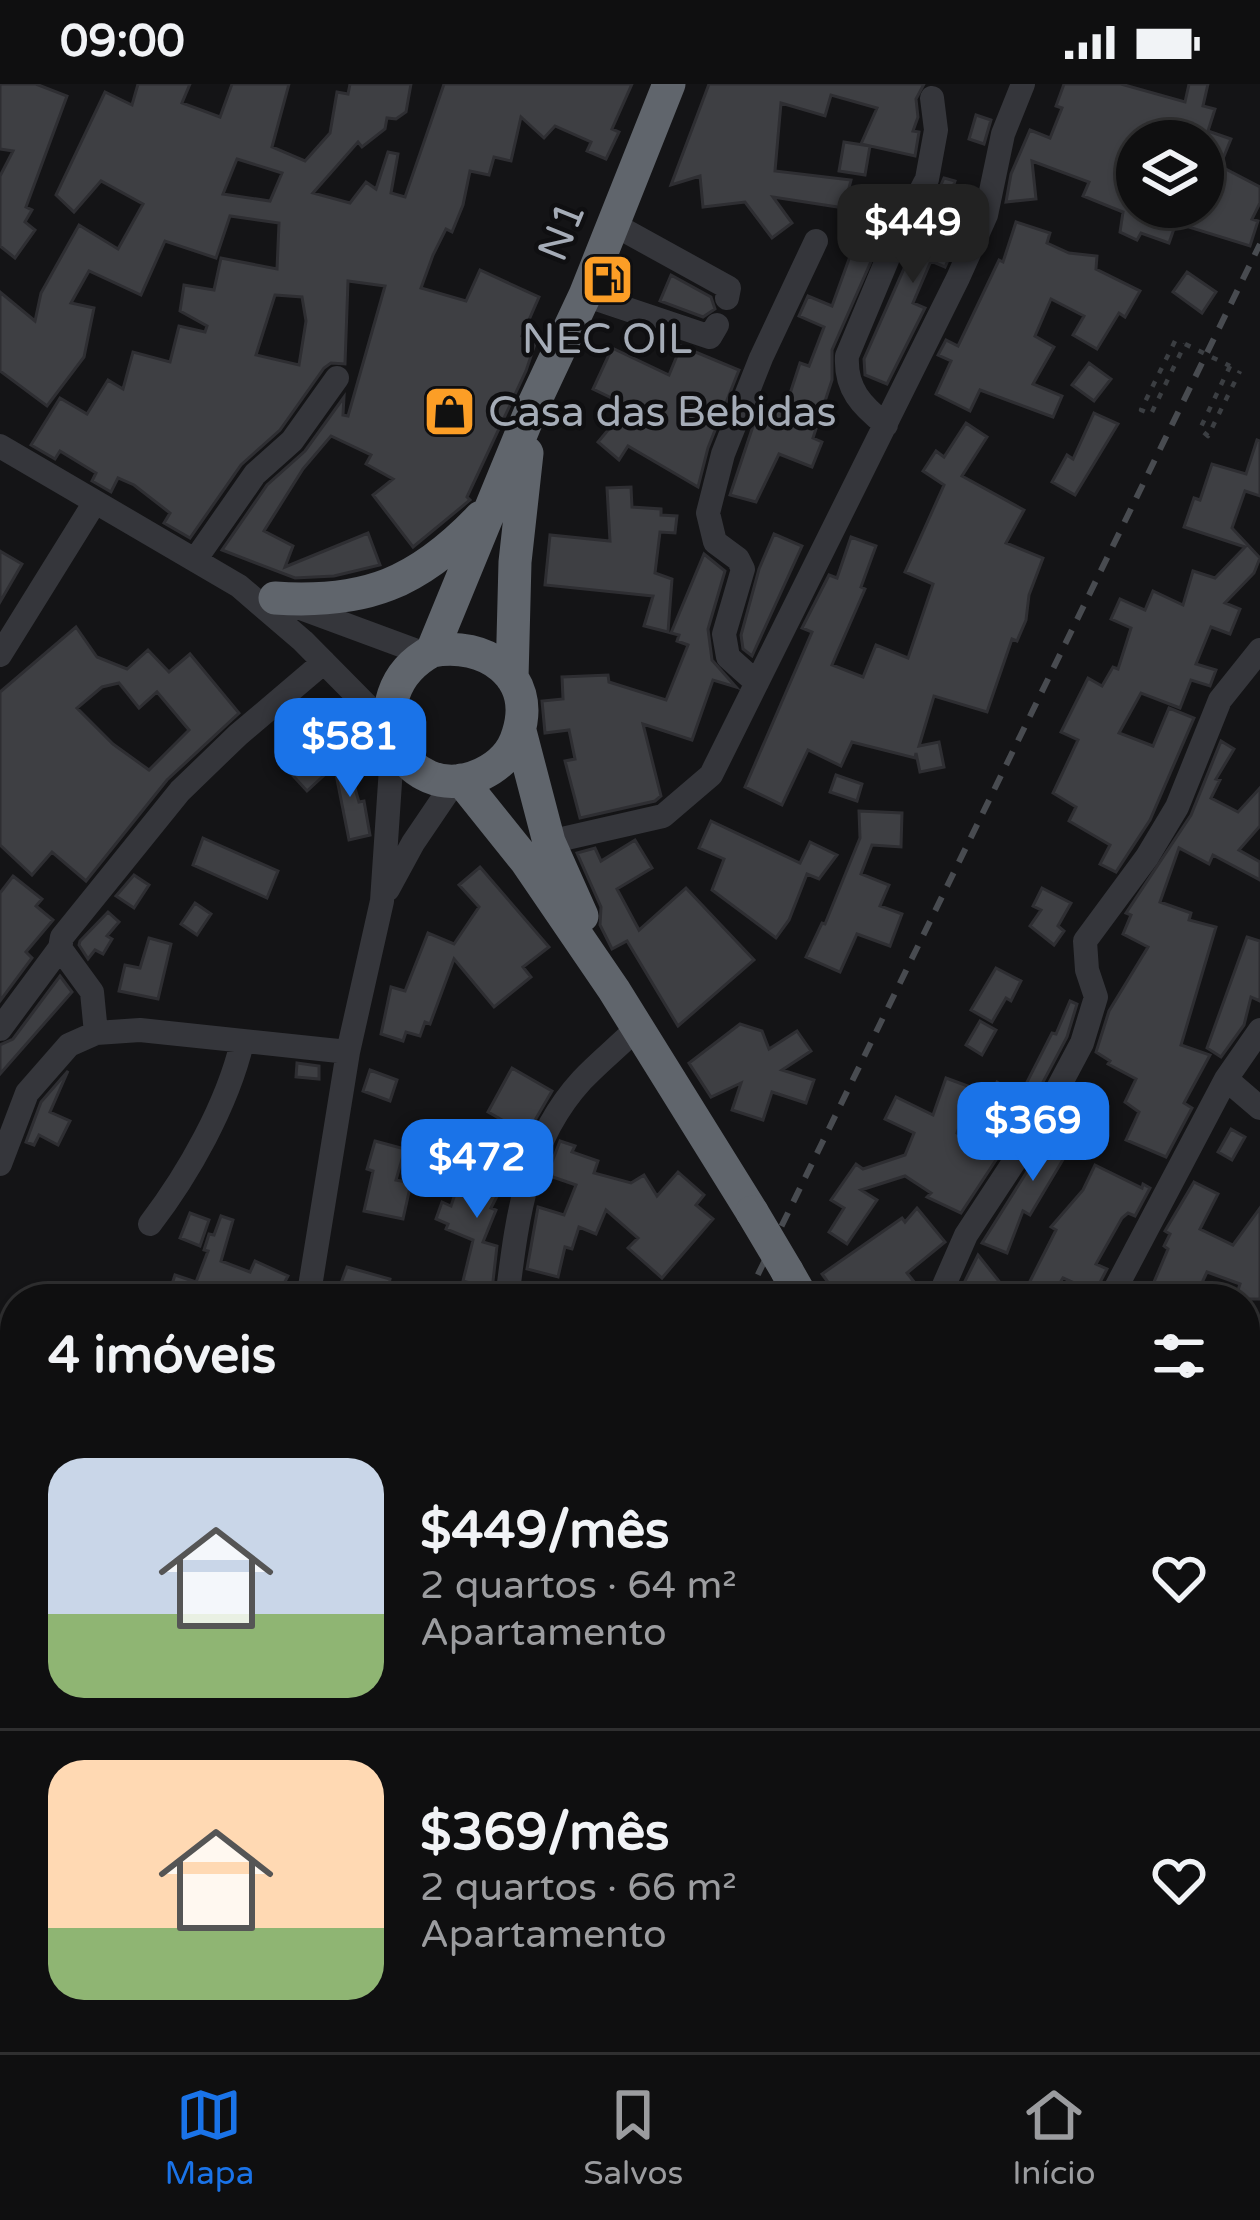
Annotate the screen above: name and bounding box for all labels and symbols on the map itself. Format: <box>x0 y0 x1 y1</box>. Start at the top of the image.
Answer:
pin: $449 <box>842 184 984 286</box>
street label: N1 <box>527 194 597 268</box>
fuel station icon: NEC OIL <box>579 252 635 308</box>
place label: NEC OIL <box>522 314 692 365</box>
shop icon: Casa das Bebidas <box>421 384 477 440</box>
place label: Casa das Bebidas <box>488 387 837 438</box>
pin: $581 <box>279 698 421 800</box>
pin: $369 <box>962 1082 1104 1184</box>
pin: $472 <box>406 1119 548 1221</box>

